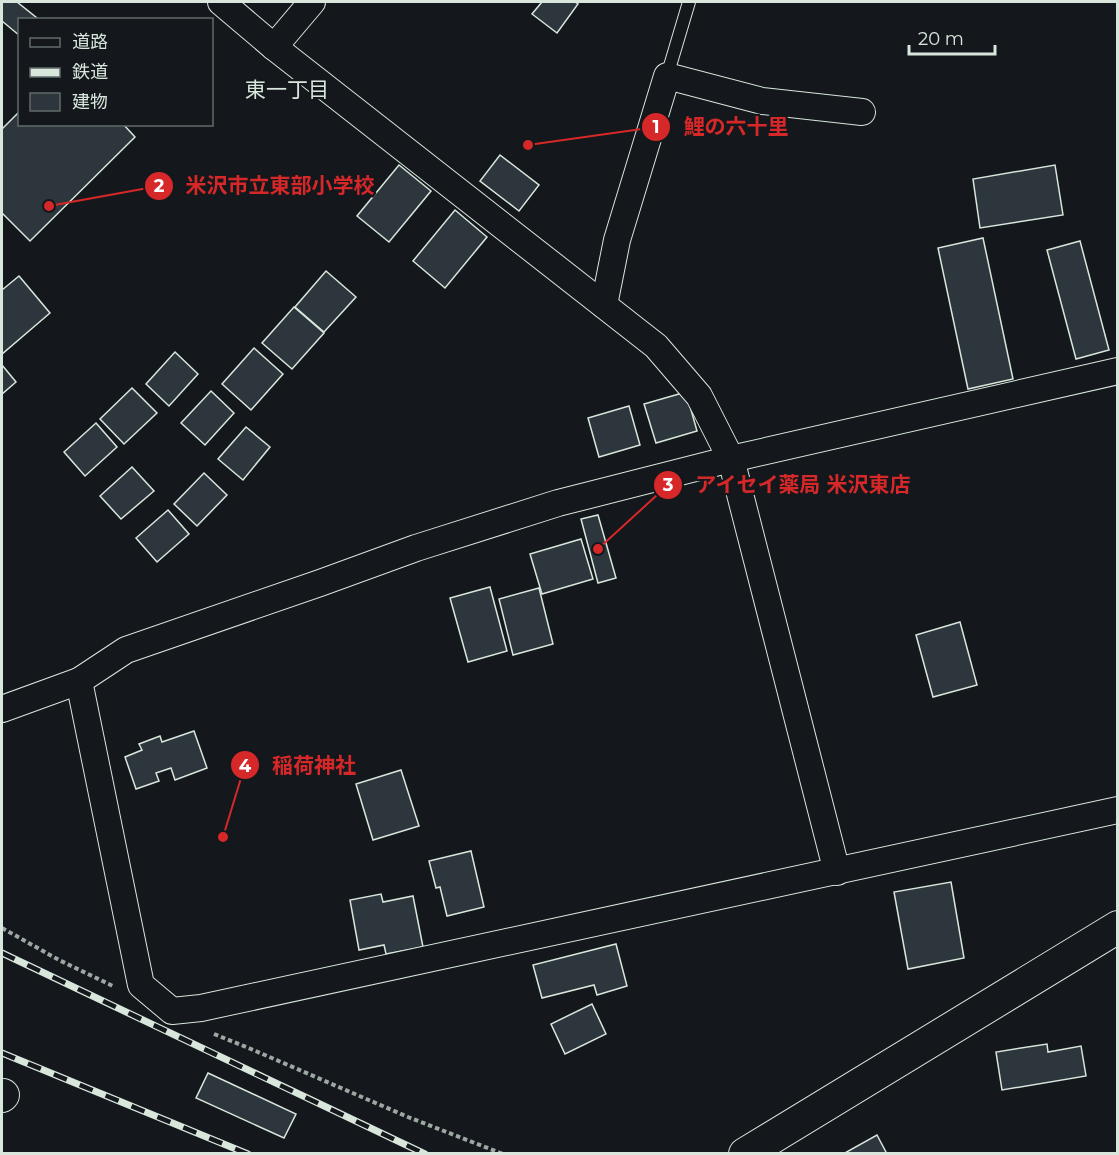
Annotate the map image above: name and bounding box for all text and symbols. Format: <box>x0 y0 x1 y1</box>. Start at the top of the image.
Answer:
legend <box>18 18 213 126</box>
scale bar <box>909 18 994 56</box>
text: 20 m <box>918 28 964 50</box>
text: 道路 <box>72 31 108 53</box>
text: 鉄道 <box>72 61 108 83</box>
district label: 東一丁目 <box>245 77 329 102</box>
text: 建物 <box>72 91 108 113</box>
callout: 鯉の六十里 <box>641 107 800 146</box>
text: 鯉の六十里 <box>684 114 789 139</box>
text: 1 <box>652 116 660 138</box>
callout: 米沢市立東部小学校 <box>144 166 387 205</box>
text: 米沢市立東部小学校 <box>186 173 375 198</box>
text: 2 <box>154 175 165 197</box>
callout: アイセイ薬局 米沢東店 <box>653 465 923 504</box>
text: アイセイ薬局 米沢東店 <box>696 472 910 497</box>
text: 3 <box>662 474 674 496</box>
callout: 稲荷神社 <box>230 746 368 785</box>
text: 稲荷神社 <box>272 753 356 778</box>
text: 4 <box>239 755 252 777</box>

